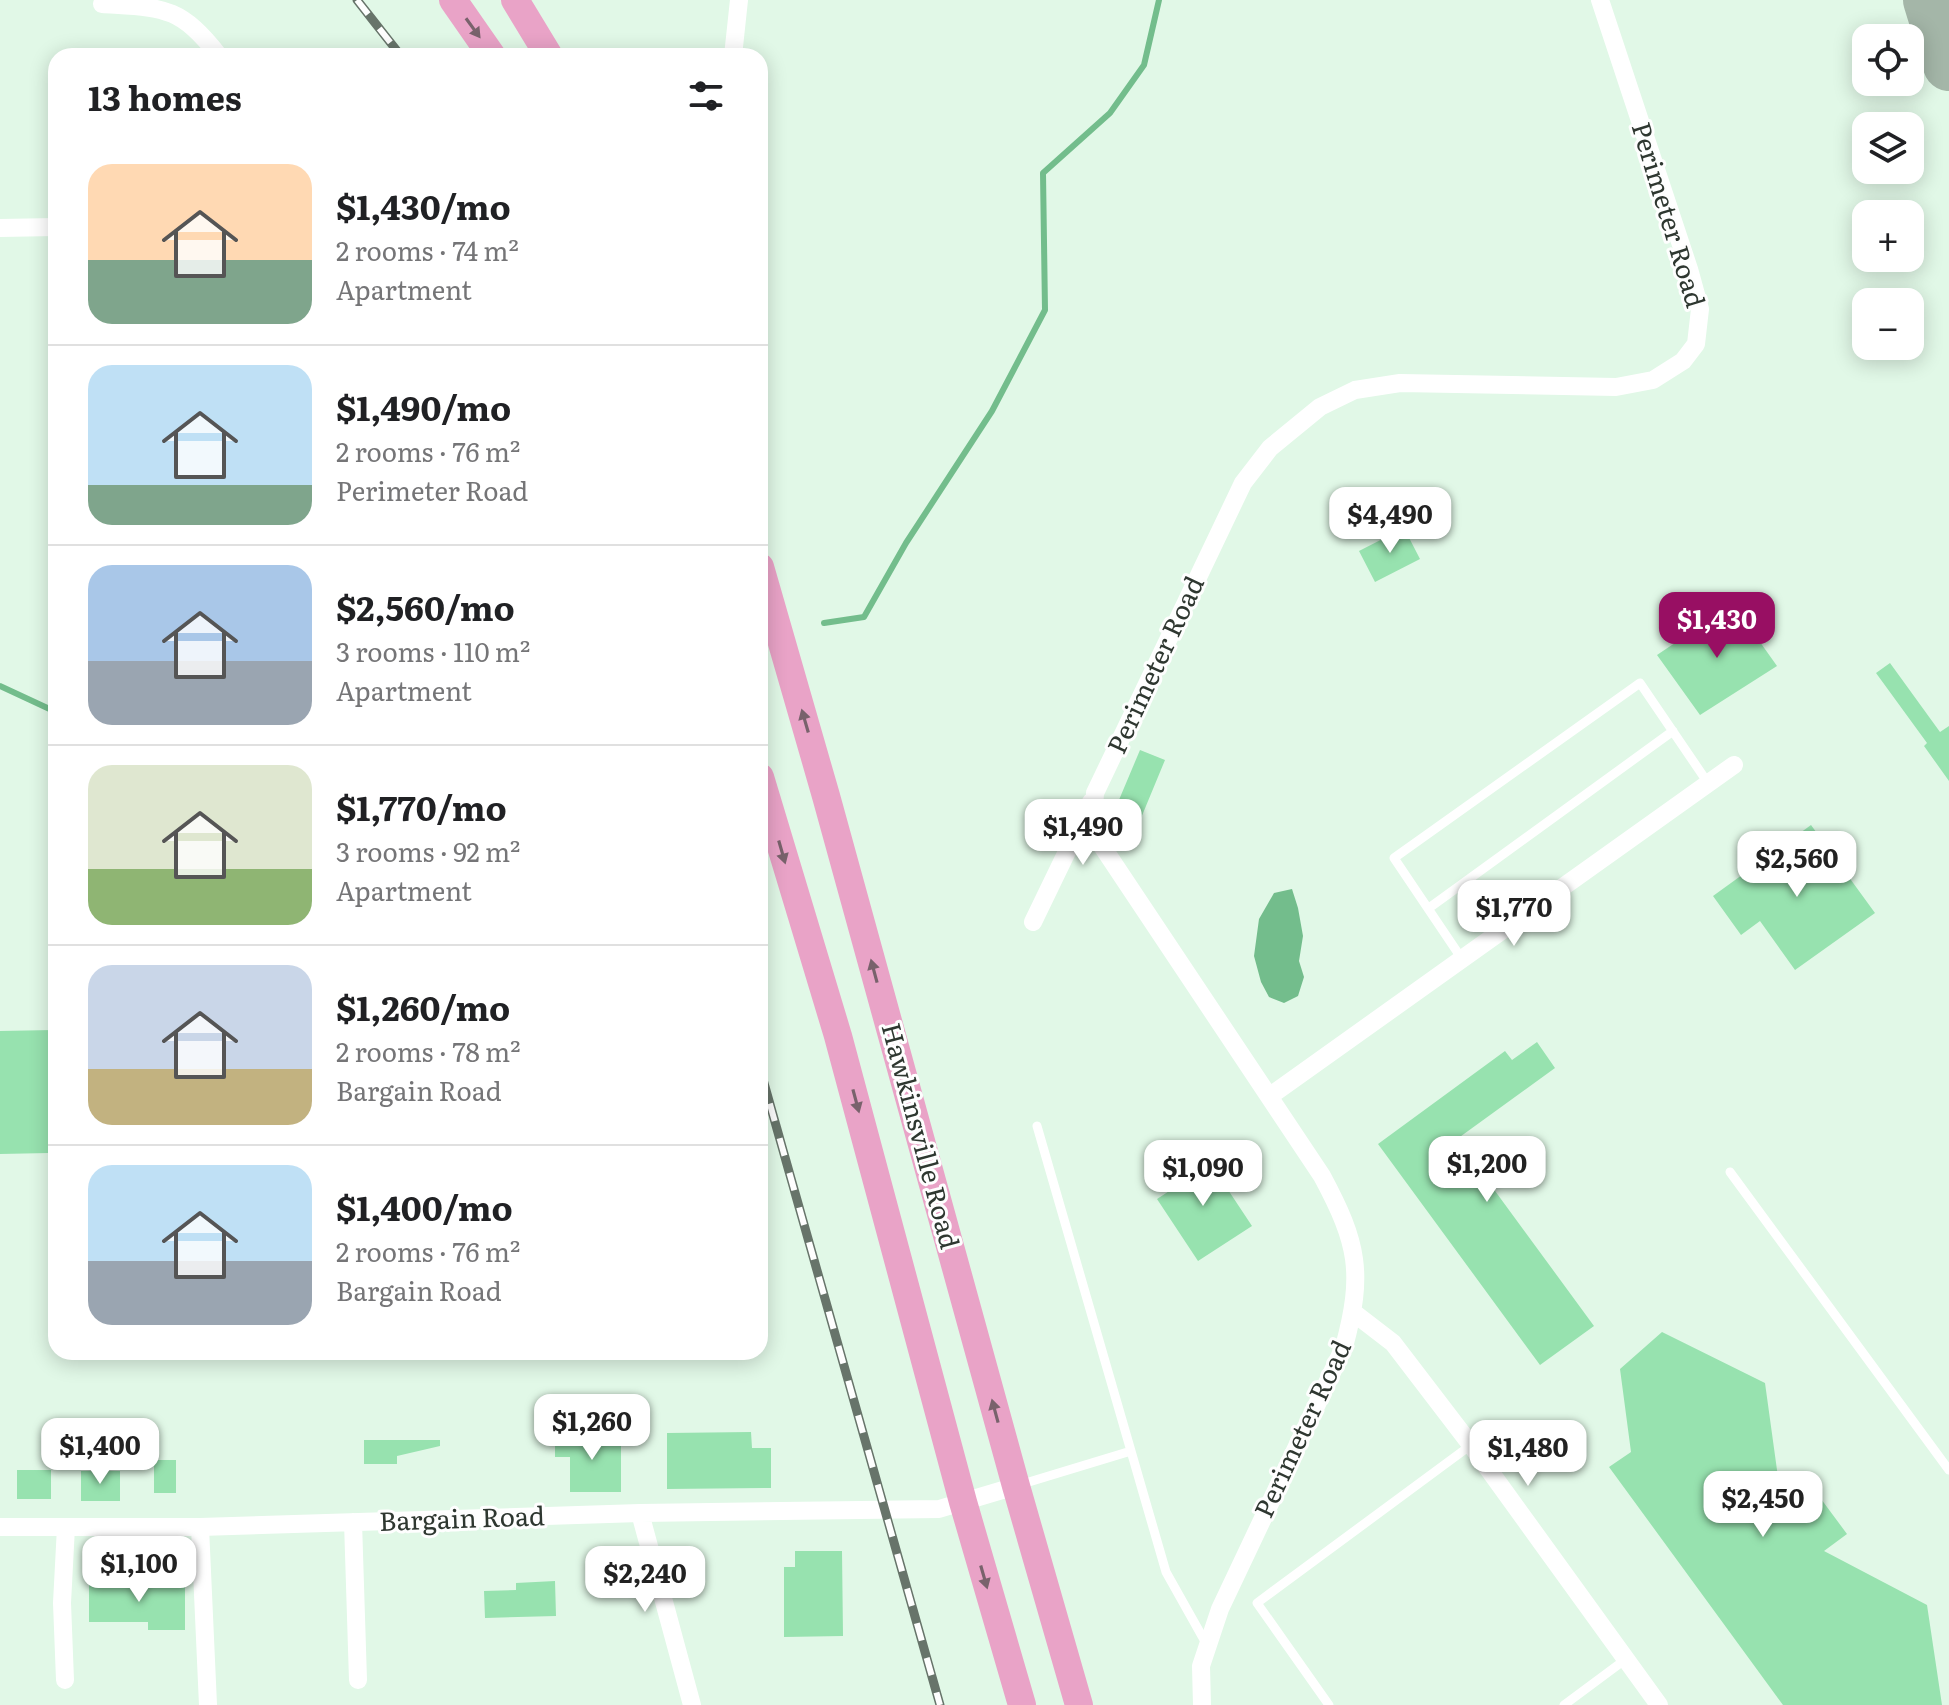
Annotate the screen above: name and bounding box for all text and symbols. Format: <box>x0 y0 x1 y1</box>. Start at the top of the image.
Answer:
one-way arrow <box>464 17 480 38</box>
map controls <box>1852 24 1924 360</box>
button: locate <box>1852 24 1924 96</box>
text: 13 homes <box>88 71 242 121</box>
icon: filters <box>684 74 728 118</box>
button: layers <box>1852 112 1924 184</box>
street label: Perimeter Road <box>1624 117 1717 312</box>
text: $1,430/mo <box>336 180 511 230</box>
icon: home <box>152 196 248 292</box>
button: + <box>1852 200 1924 272</box>
text: 2 rooms · 74 m² <box>336 230 519 269</box>
text: Apartment <box>336 269 472 308</box>
button: − <box>1852 288 1924 360</box>
text: $1,490/mo <box>336 381 511 431</box>
icon: home <box>152 397 248 493</box>
text: 2 rooms · 76 m² <box>336 431 520 470</box>
text: Perimeter Road <box>336 470 528 509</box>
pin: $4,490 <box>1325 487 1455 555</box>
text: $4,490 <box>1347 493 1433 532</box>
street label: Perimeter Road <box>1095 569 1212 759</box>
text: $2,560/mo <box>336 581 515 631</box>
pin: $1,430 <box>1652 592 1782 660</box>
icon: home <box>152 597 248 693</box>
text: $1,430 <box>1677 598 1757 637</box>
text: 3 rooms · 110 m² <box>336 631 530 670</box>
text: Apartment <box>336 670 472 709</box>
one-way arrow <box>798 708 811 732</box>
text: $1,770/mo <box>336 781 507 831</box>
icon: home <box>152 797 248 893</box>
pin: $1,490 <box>1018 799 1148 867</box>
text: $1,490 <box>1043 805 1123 844</box>
text: 3 rooms · 92 m² <box>336 831 520 870</box>
pin: $2,560 <box>1732 831 1862 899</box>
text: $2,560 <box>1755 837 1839 876</box>
one-way arrow <box>776 839 788 864</box>
text: Apartment <box>336 870 472 909</box>
pin: $1,770 <box>1449 880 1579 948</box>
text: $1,770 <box>1475 886 1553 925</box>
one-way arrow <box>868 959 880 984</box>
text: $1,260/mo <box>336 981 510 1031</box>
icon: home <box>152 997 248 1093</box>
street label: Hawkinsville Road <box>873 1018 971 1253</box>
text: 2 rooms · 78 m² <box>336 1031 521 1070</box>
text: Bargain Road <box>336 1070 502 1109</box>
one-way arrow <box>850 1089 862 1114</box>
pin: $1,200 <box>1422 1136 1552 1204</box>
pin: $1,090 <box>1138 1140 1268 1208</box>
text: $1,200 <box>1447 1142 1527 1181</box>
text: $1,090 <box>1162 1146 1244 1185</box>
text: $1,400/mo <box>336 1181 513 1231</box>
icon: home <box>152 1197 248 1293</box>
text: 2 rooms · 76 m² <box>336 1231 520 1270</box>
text: Bargain Road <box>336 1270 502 1309</box>
street label: Perimeter Road <box>1242 1333 1359 1523</box>
pin: $1,260 <box>527 1394 657 1462</box>
one-way arrow <box>988 1398 1001 1422</box>
text: $1,260 <box>552 1400 632 1439</box>
pin: $1,400 <box>35 1418 165 1486</box>
pin: $1,480 <box>1463 1420 1593 1488</box>
text: $1,400 <box>59 1424 141 1463</box>
text: $1,480 <box>1488 1426 1568 1465</box>
pin: $2,450 <box>1698 1471 1828 1539</box>
text: $2,450 <box>1722 1477 1804 1516</box>
street label: Bargain Road <box>378 1494 545 1539</box>
pin: $1,100 <box>74 1536 204 1604</box>
text: $1,100 <box>100 1542 178 1581</box>
pin: $2,240 <box>580 1546 710 1614</box>
text: $2,240 <box>603 1552 687 1591</box>
one-way arrow <box>978 1565 991 1589</box>

